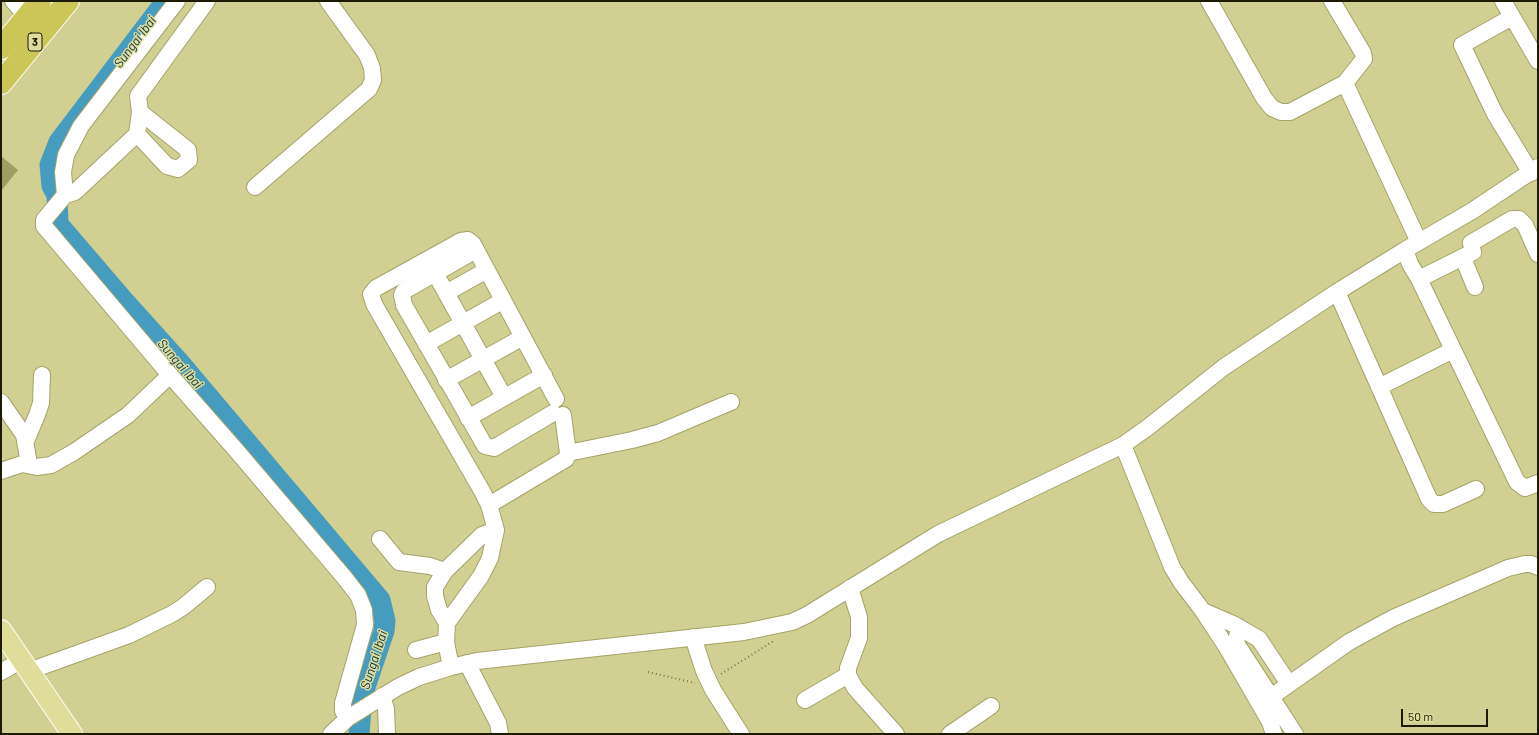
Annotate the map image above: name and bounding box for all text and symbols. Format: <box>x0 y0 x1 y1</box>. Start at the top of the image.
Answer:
water label: Sungai Ibai <box>111 13 159 71</box>
road number: 3 <box>28 33 42 51</box>
water label: Sungai Ibai <box>154 336 206 392</box>
water label: Sungai Ibai <box>357 629 391 691</box>
scale bar <box>1403 701 1490 727</box>
text: 50 m <box>1408 709 1433 723</box>

